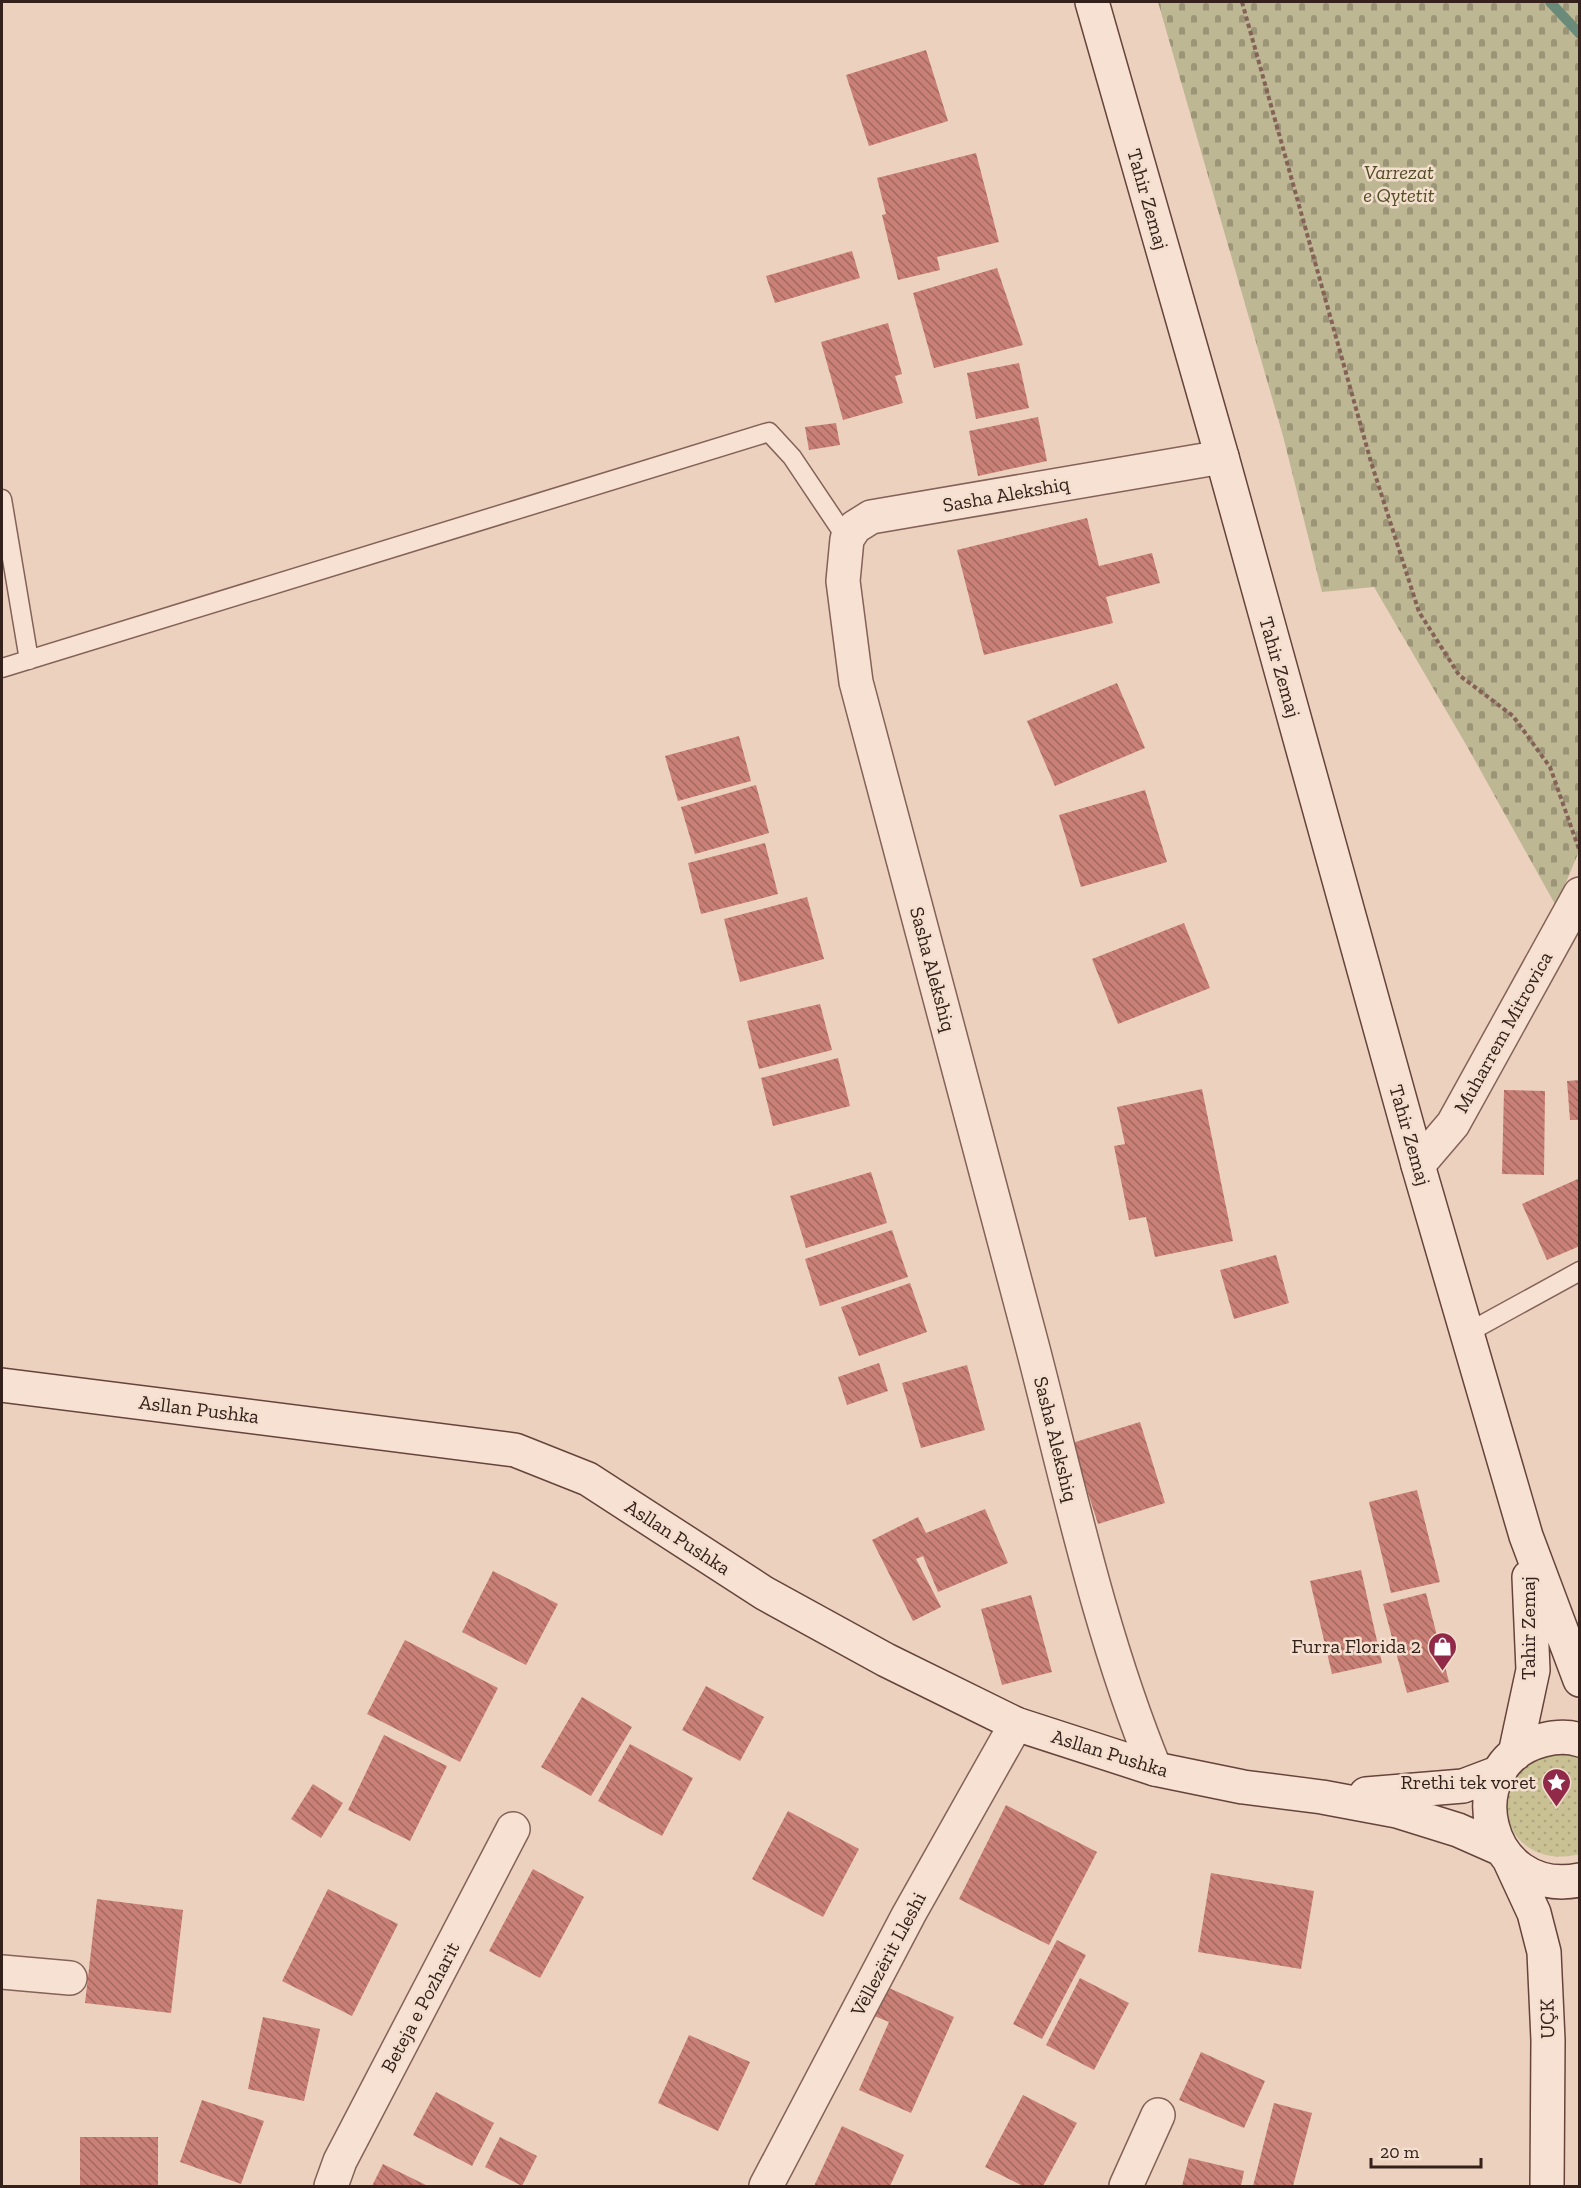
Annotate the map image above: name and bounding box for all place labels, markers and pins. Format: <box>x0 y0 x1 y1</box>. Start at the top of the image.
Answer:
shop icon: Furra Florida 2 <box>1426 1630 1458 1672</box>
place label: Furra Florida 2 <box>1291 1634 1421 1658</box>
place icon: Rrethi tek voret <box>1541 1766 1573 1808</box>
place label: Rrethi tek voret <box>1401 1770 1537 1794</box>

